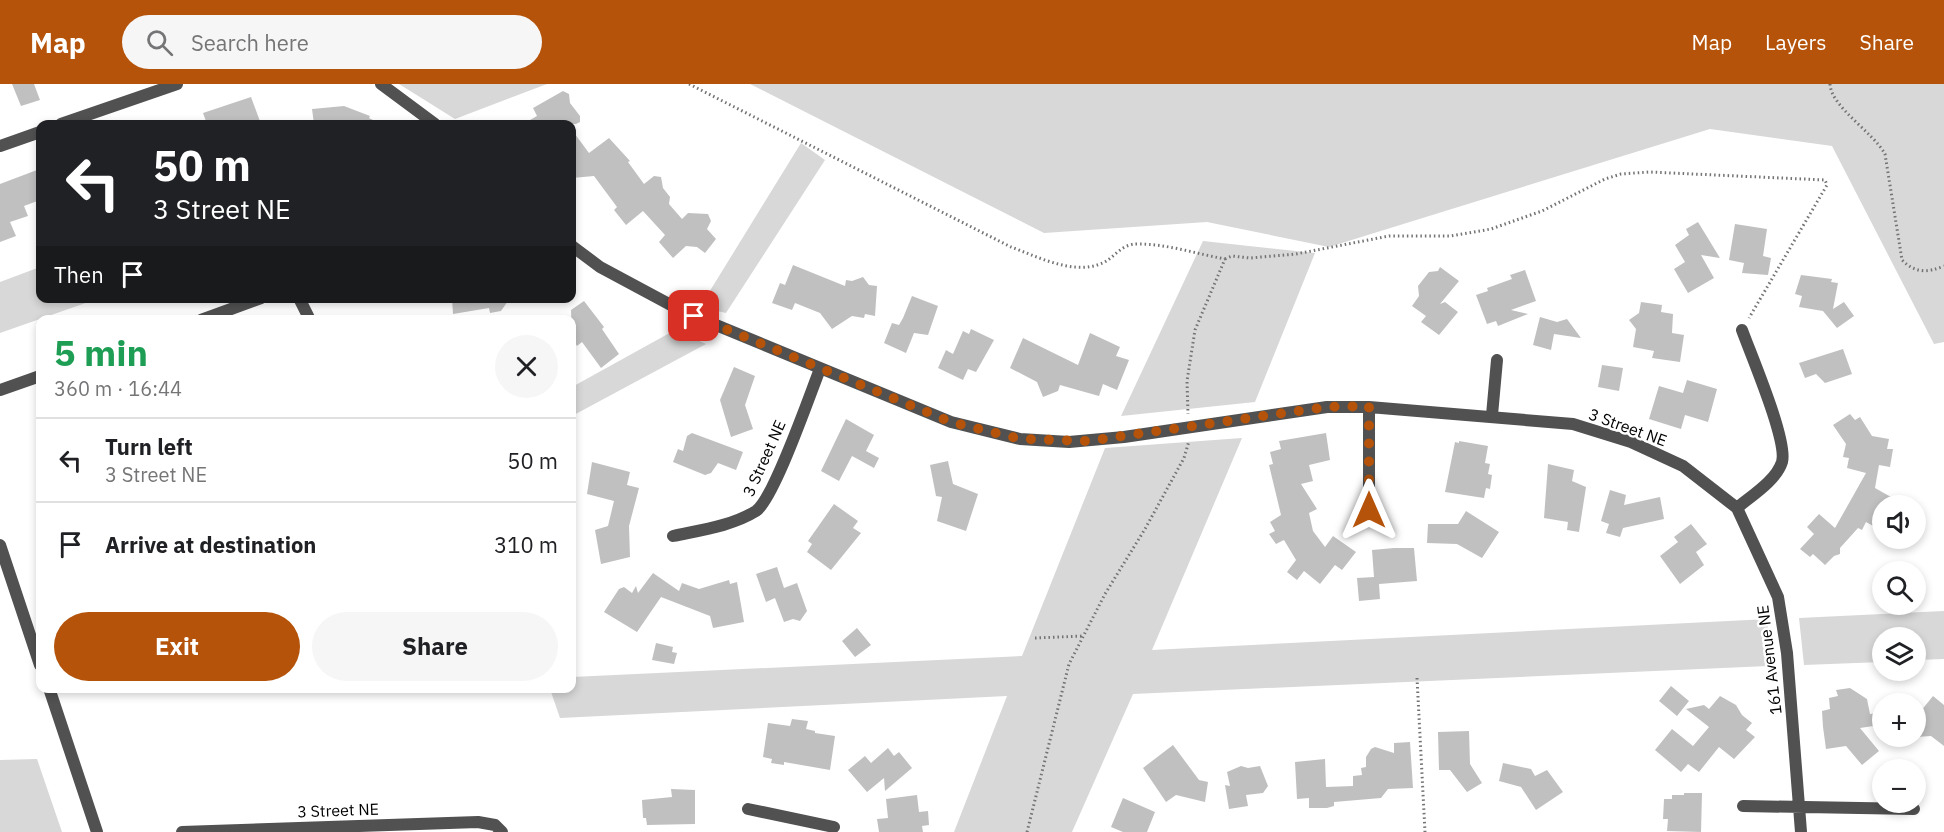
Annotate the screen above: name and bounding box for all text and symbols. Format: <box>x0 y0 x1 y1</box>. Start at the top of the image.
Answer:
search box <box>122 15 542 69</box>
text: Map <box>30 24 86 61</box>
icon: search <box>143 26 176 59</box>
text: Search here <box>191 28 309 57</box>
text: Map <box>1692 28 1732 56</box>
text: Layers <box>1765 28 1827 56</box>
text: Share <box>1860 28 1914 56</box>
text: 50 m <box>153 138 251 193</box>
icon: left <box>54 144 132 222</box>
text: 3 Street NE <box>153 191 291 226</box>
icon: arrive <box>116 258 149 291</box>
text: Then <box>54 260 104 289</box>
pin <box>668 290 719 341</box>
icon: arrive <box>677 299 710 332</box>
text: 5 min <box>54 329 148 376</box>
button: close <box>495 335 558 398</box>
text: 360 m · 16:44 <box>54 375 182 402</box>
street label: 3 Street NE <box>1586 404 1670 450</box>
street label: 3 Street NE <box>738 417 790 499</box>
text: Turn left <box>105 432 193 461</box>
icon: left <box>54 444 87 477</box>
text: 50 m <box>507 446 558 475</box>
text: 3 Street NE <box>105 461 207 488</box>
position arrow <box>1337 478 1401 542</box>
map controls <box>1872 495 1926 813</box>
button: sound <box>1872 495 1926 549</box>
icon: arrive <box>54 528 87 561</box>
text: Arrive at destination <box>105 530 316 559</box>
text: 310 m <box>494 530 558 559</box>
button: search <box>1872 561 1926 615</box>
street label: 161 Avenue NE <box>1752 604 1786 716</box>
button: Exit <box>54 612 300 681</box>
button: Share <box>312 612 558 681</box>
button: layers <box>1872 627 1926 681</box>
button: + <box>1872 693 1926 747</box>
button: − <box>1872 759 1926 813</box>
street label: 3 Street NE <box>297 799 379 821</box>

